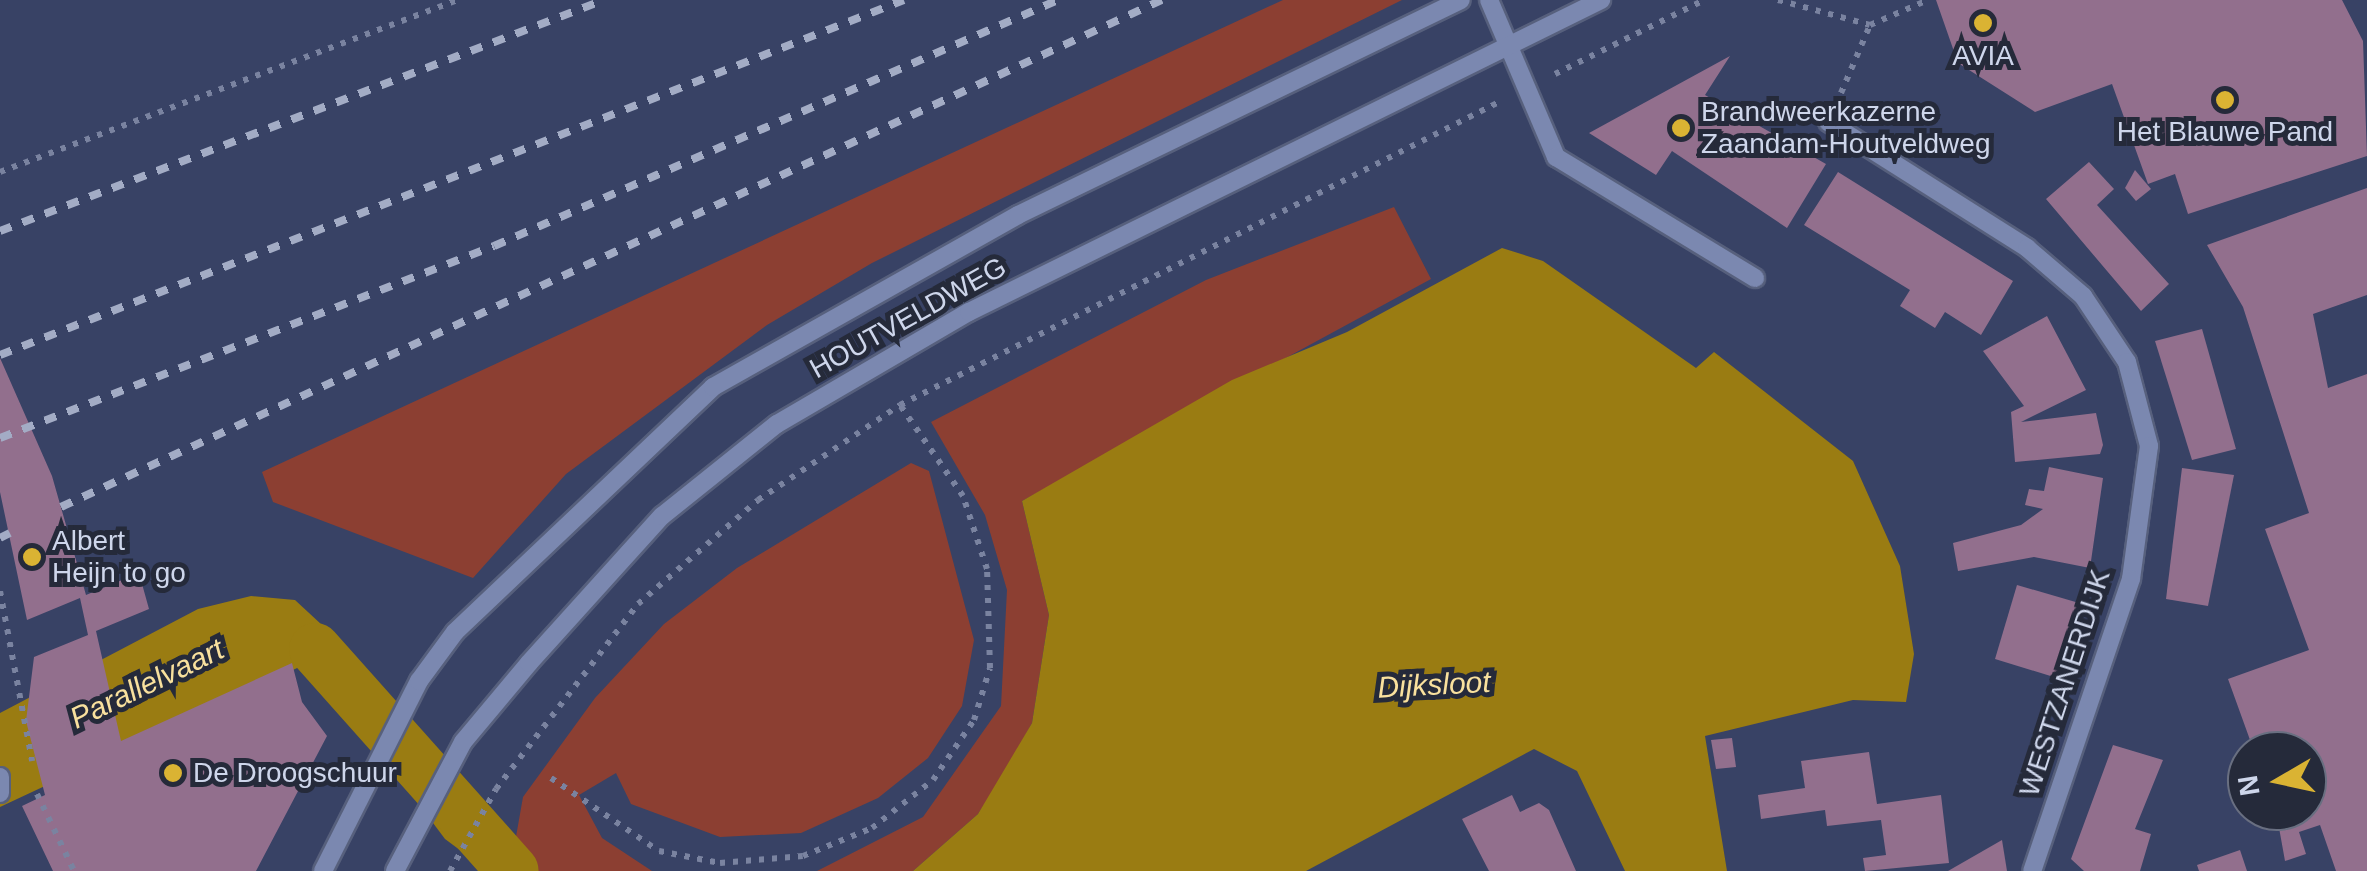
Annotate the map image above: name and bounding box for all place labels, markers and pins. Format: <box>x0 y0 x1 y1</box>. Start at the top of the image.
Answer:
marker: AVIA <box>1972 12 1994 34</box>
place label: AVIA <box>1952 39 2014 73</box>
marker: Het Blauwe Pand <box>2214 89 2236 111</box>
place label: Brandweerkazerne Zaandam-Houtveldweg <box>1701 95 1990 161</box>
place label: Het Blauwe Pand <box>2117 115 2333 149</box>
marker: Brandweerkazerne Zaandam-Houtveldweg <box>1670 117 1692 139</box>
place label: Albert Heijn to go <box>52 524 186 590</box>
marker: Albert Heijn to go <box>21 546 43 568</box>
place label: De Droogschuur <box>193 756 397 790</box>
marker: De Droogschuur <box>162 762 184 784</box>

